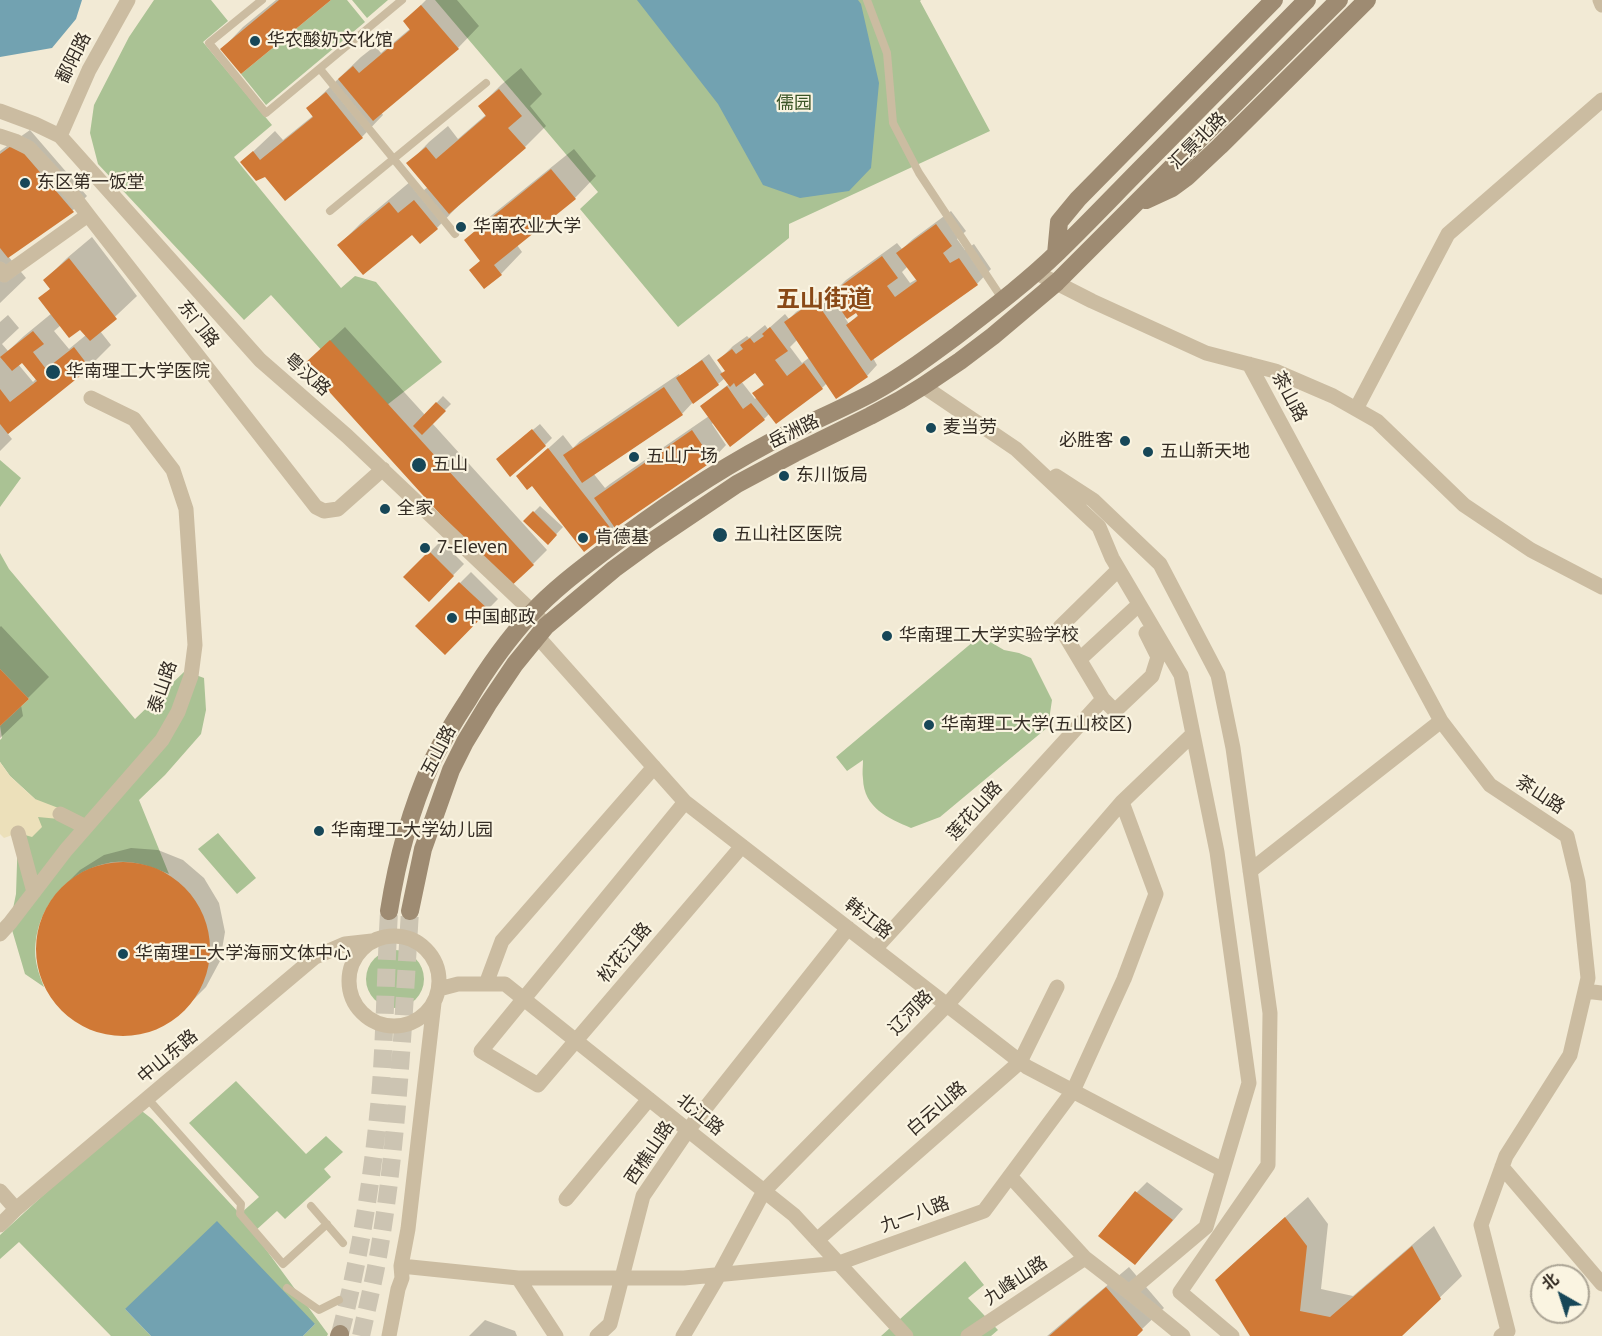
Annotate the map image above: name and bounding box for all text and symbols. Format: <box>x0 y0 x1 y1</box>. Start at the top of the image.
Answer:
street label: 鄱阳路 <box>52 29 96 87</box>
place label: 华农酸奶文化馆 <box>267 30 393 52</box>
marker: 华农酸奶文化馆 <box>248 34 262 48</box>
park label: 儒园 <box>776 93 812 115</box>
street label: 汇景北路 <box>1165 108 1231 174</box>
place label: 东区第一饭堂 <box>37 172 145 194</box>
marker: 东区第一饭堂 <box>18 176 32 190</box>
place label: 华南农业大学 <box>473 216 581 238</box>
marker: 华南农业大学 <box>454 220 468 234</box>
district label: 五山街道 <box>776 286 872 314</box>
street label: 东门路 <box>173 296 223 352</box>
street label: 粤汉路 <box>280 349 334 401</box>
place label: 华南理工大学医院 <box>66 361 210 383</box>
marker: 华南理工大学医院 <box>44 363 62 381</box>
street label: 茶山路 <box>1267 368 1311 426</box>
street label: 岳洲路 <box>765 410 823 454</box>
place label: 麦当劳 <box>943 417 997 439</box>
marker: 麦当劳 <box>924 421 938 435</box>
place label: 必胜客 <box>1059 430 1113 452</box>
marker: 必胜客 <box>1118 434 1132 448</box>
place label: 五山新天地 <box>1160 441 1250 463</box>
marker: 五山新天地 <box>1141 445 1155 459</box>
place label: 五山广场 <box>646 446 718 468</box>
marker: 五山广场 <box>627 450 641 464</box>
place label: 五山 <box>432 454 468 476</box>
marker: 五山 <box>410 456 428 474</box>
place label: 东川饭局 <box>796 465 868 487</box>
marker: 东川饭局 <box>777 469 791 483</box>
place label: 全家 <box>397 498 433 520</box>
marker: 全家 <box>378 502 392 516</box>
place label: 五山社区医院 <box>734 524 842 546</box>
marker: 五山社区医院 <box>711 526 729 544</box>
place label: 肯德基 <box>595 527 649 549</box>
marker: 肯德基 <box>576 531 590 545</box>
place label: 7-Eleven <box>437 537 508 559</box>
marker: 7-Eleven <box>418 541 432 555</box>
place label: 中国邮政 <box>464 607 536 629</box>
marker: 中国邮政 <box>445 611 459 625</box>
place label: 华南理工大学实验学校 <box>899 625 1079 647</box>
marker: 华南理工大学实验学校 <box>880 629 894 643</box>
street label: 泰山路 <box>144 658 182 716</box>
place label: 华南理工大学(五山校区) <box>941 714 1132 736</box>
marker: 华南理工大学(五山校区) <box>922 718 936 732</box>
street label: 五山路 <box>417 722 461 780</box>
street label: 茶山路 <box>1511 771 1569 819</box>
street label: 莲花山路 <box>943 777 1007 845</box>
place label: 华南理工大学幼儿园 <box>331 820 493 842</box>
marker: 华南理工大学幼儿园 <box>312 824 326 838</box>
street label: 韩江路 <box>840 894 896 944</box>
street label: 松花江路 <box>594 918 656 988</box>
place label: 华南理工大学海丽文体中心 <box>135 943 351 965</box>
marker: 华南理工大学海丽文体中心 <box>116 947 130 961</box>
street label: 辽河路 <box>884 986 938 1040</box>
street label: 中山东路 <box>133 1026 203 1088</box>
street label: 白云山路 <box>903 1077 971 1141</box>
street label: 北江路 <box>672 1090 728 1140</box>
street label: 西樵山路 <box>621 1117 679 1189</box>
street label: 九一八路 <box>877 1193 953 1237</box>
street label: 九峰山路 <box>980 1252 1052 1310</box>
north arrow <box>1530 1264 1590 1324</box>
text: 北 <box>1537 1268 1563 1295</box>

